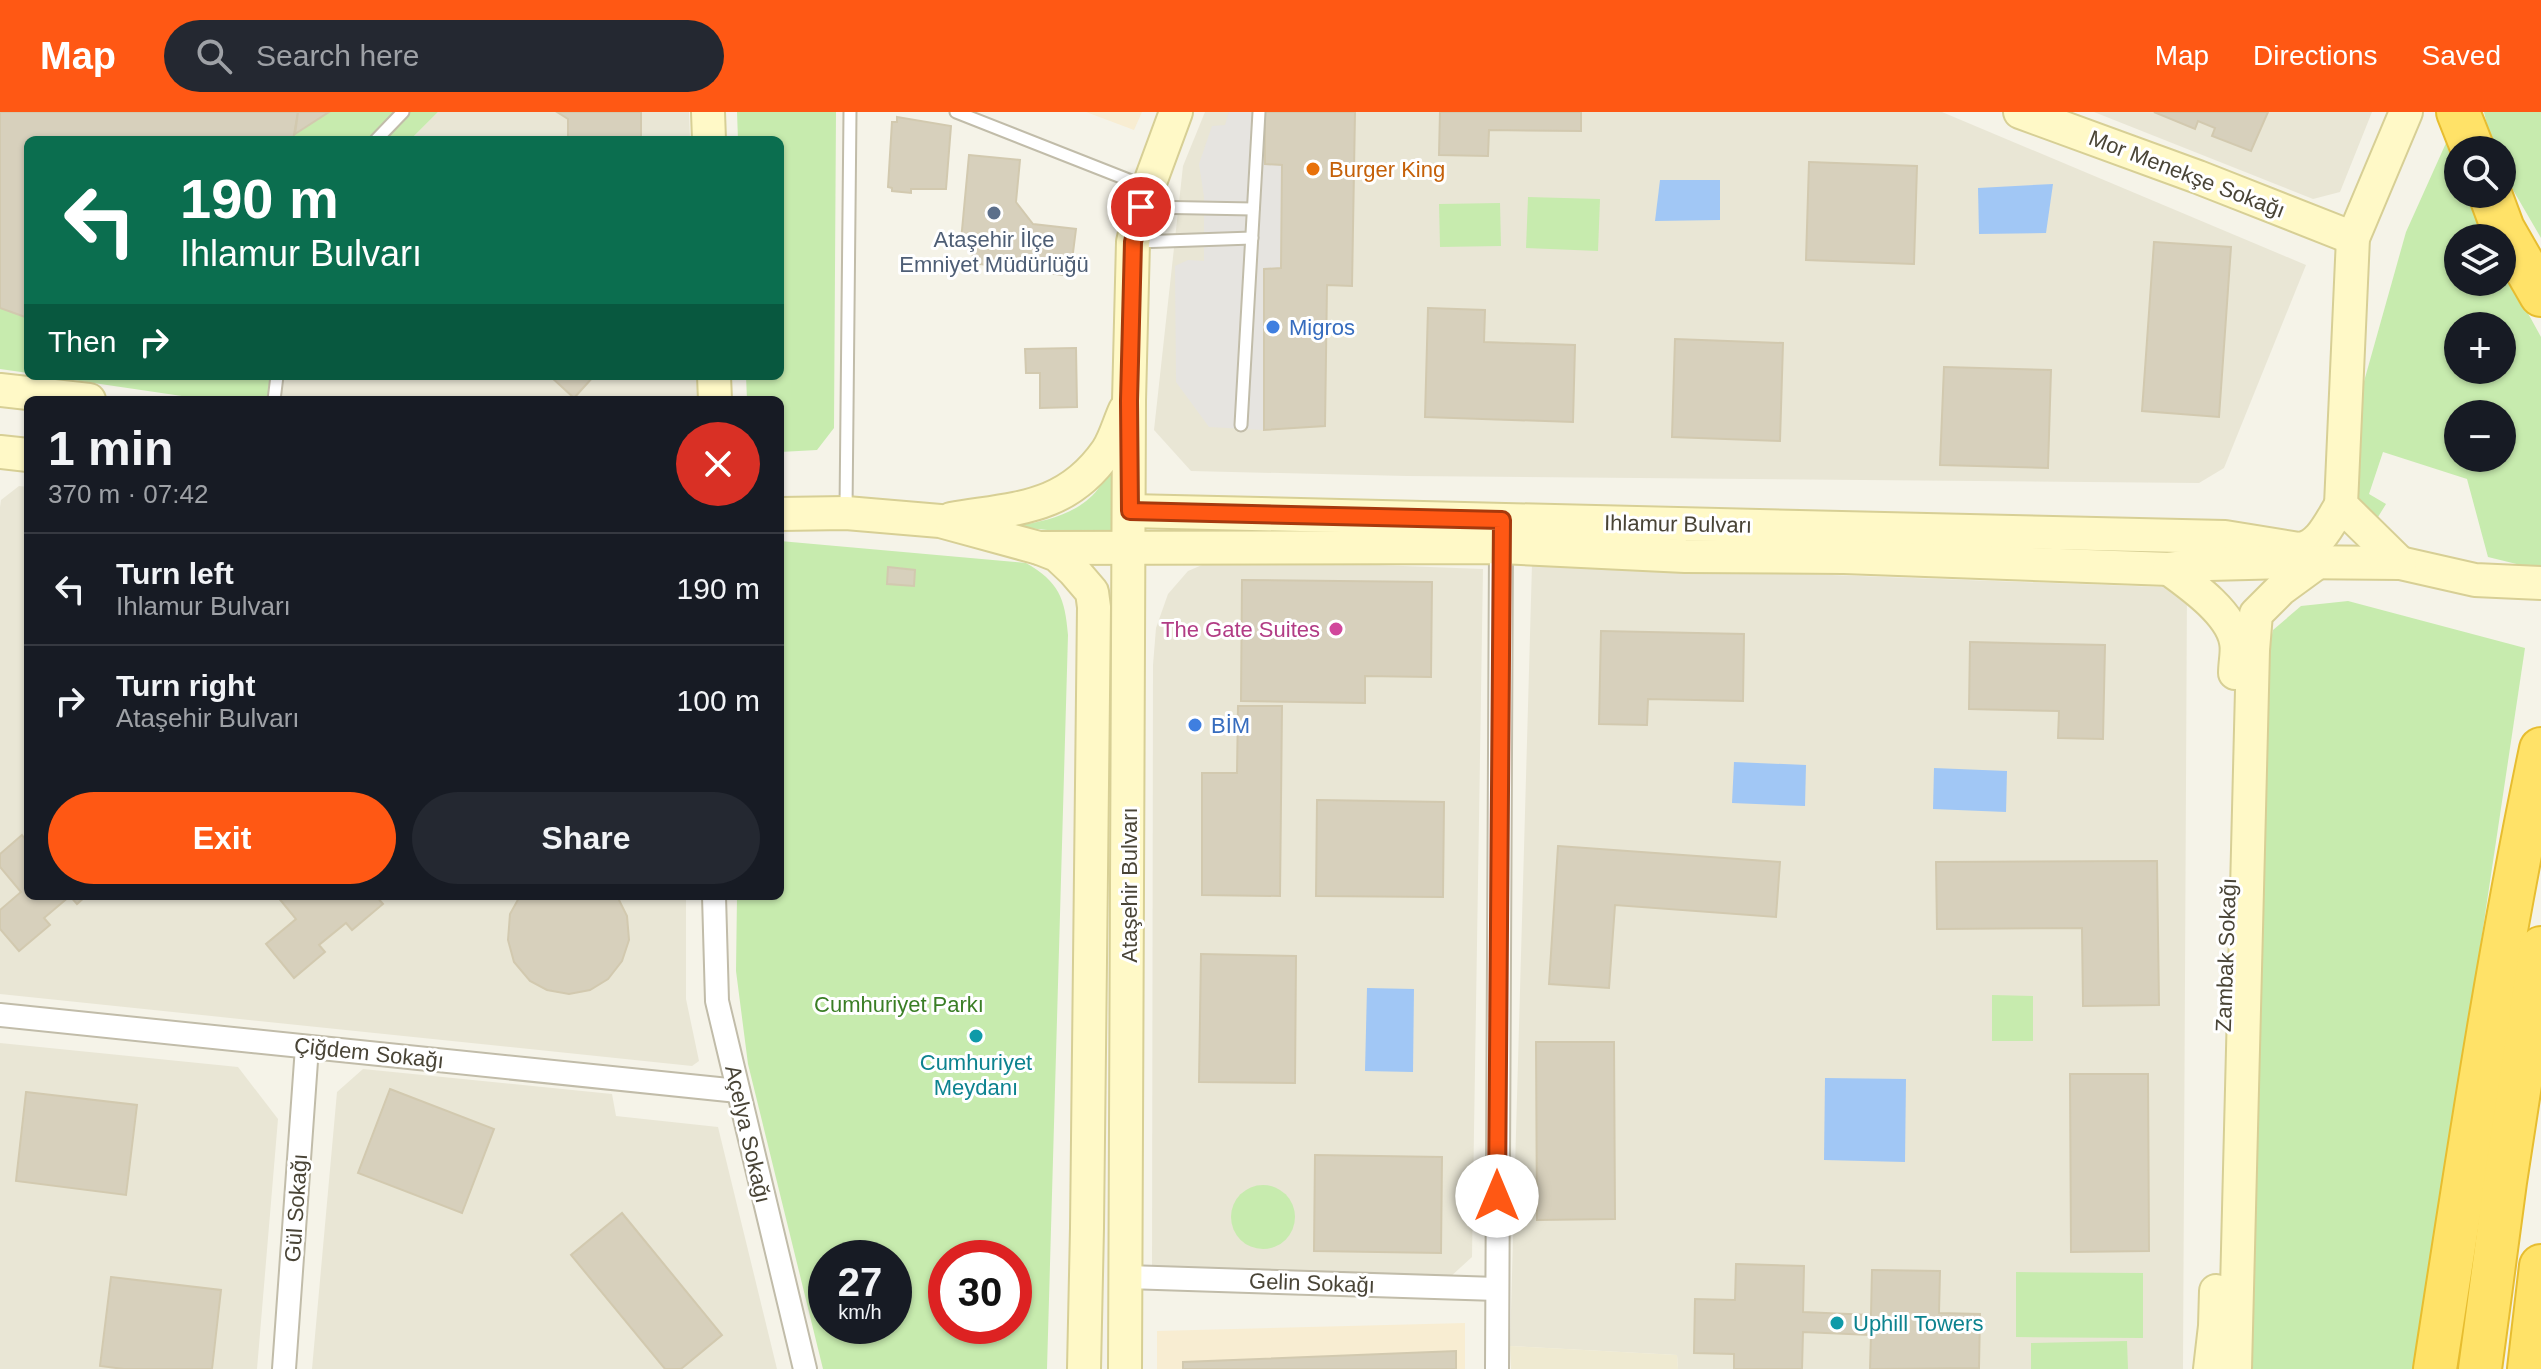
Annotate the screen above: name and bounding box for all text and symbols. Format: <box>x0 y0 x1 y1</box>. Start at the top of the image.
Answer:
search box <box>164 20 724 92</box>
icon: search <box>192 34 236 78</box>
text: Map <box>40 35 116 77</box>
text: Search here <box>256 39 419 72</box>
text: Map <box>2155 40 2209 71</box>
text: Directions <box>2253 40 2378 71</box>
text: Saved <box>2422 40 2501 71</box>
street label: Mor Menekşe Sokağı <box>2085 125 2289 223</box>
map controls <box>2444 136 2516 472</box>
button: search <box>2444 136 2516 208</box>
place label: Burger King <box>1329 157 1445 182</box>
marker: Burger King <box>1304 160 1322 178</box>
text: 190 m <box>180 167 339 230</box>
icon: left <box>48 168 152 272</box>
pin <box>1107 173 1175 241</box>
icon: arrive <box>1119 185 1163 229</box>
marker: Ataşehir İlçe Emniyet Müdürlüğü <box>985 204 1003 222</box>
button: layers <box>2444 224 2516 296</box>
place label: Ataşehir İlçe Emniyet Müdürlüğü <box>899 227 1089 277</box>
text: Ihlamur Bulvarı <box>180 233 422 274</box>
button: + <box>2444 312 2516 384</box>
place label: Migros <box>1289 315 1355 340</box>
marker: Migros <box>1264 318 1282 336</box>
icon: right <box>132 320 176 364</box>
text: Then <box>48 325 116 358</box>
button: − <box>2444 400 2516 472</box>
text: 1 min <box>48 422 173 475</box>
button: close <box>676 422 760 506</box>
text: 370 m · 07:42 <box>48 479 208 509</box>
street label: Ihlamur Bulvarı <box>1604 510 1752 538</box>
text: Turn left <box>116 557 234 590</box>
icon: left <box>48 567 92 611</box>
text: 190 m <box>677 572 760 605</box>
text: Ihlamur Bulvarı <box>116 591 291 621</box>
place label: The Gate Suites <box>1161 617 1320 642</box>
marker: The Gate Suites <box>1327 620 1345 638</box>
text: Turn right <box>116 669 255 702</box>
icon: right <box>48 679 92 723</box>
text: 100 m <box>677 684 760 717</box>
text: Ataşehir Bulvarı <box>116 703 300 733</box>
place label: BİM <box>1211 713 1250 738</box>
marker: BİM <box>1186 716 1204 734</box>
button: Exit <box>48 792 396 884</box>
button: Share <box>412 792 760 884</box>
street label: Ataşehir Bulvarı <box>1117 807 1142 963</box>
street label: Zambak Sokağı <box>2211 878 2241 1032</box>
park label: Cumhuriyet Parkı <box>814 992 984 1017</box>
marker: Cumhuriyet Meydanı <box>967 1027 985 1045</box>
street label: Çiğdem Sokağı <box>293 1033 445 1073</box>
place label: Cumhuriyet Meydanı <box>920 1050 1032 1100</box>
street label: Açelya Sokağı <box>720 1063 776 1205</box>
street label: Gül Sokağı <box>280 1153 312 1263</box>
position arrow <box>1455 1154 1539 1238</box>
speed limit sign: 30 <box>928 1240 1032 1344</box>
text: 27 <box>838 1260 882 1304</box>
street label: Gelin Sokağı <box>1249 1268 1375 1298</box>
text: km/h <box>838 1301 882 1323</box>
place label: Uphill Towers <box>1853 1311 1983 1336</box>
marker: Uphill Towers <box>1828 1314 1846 1332</box>

